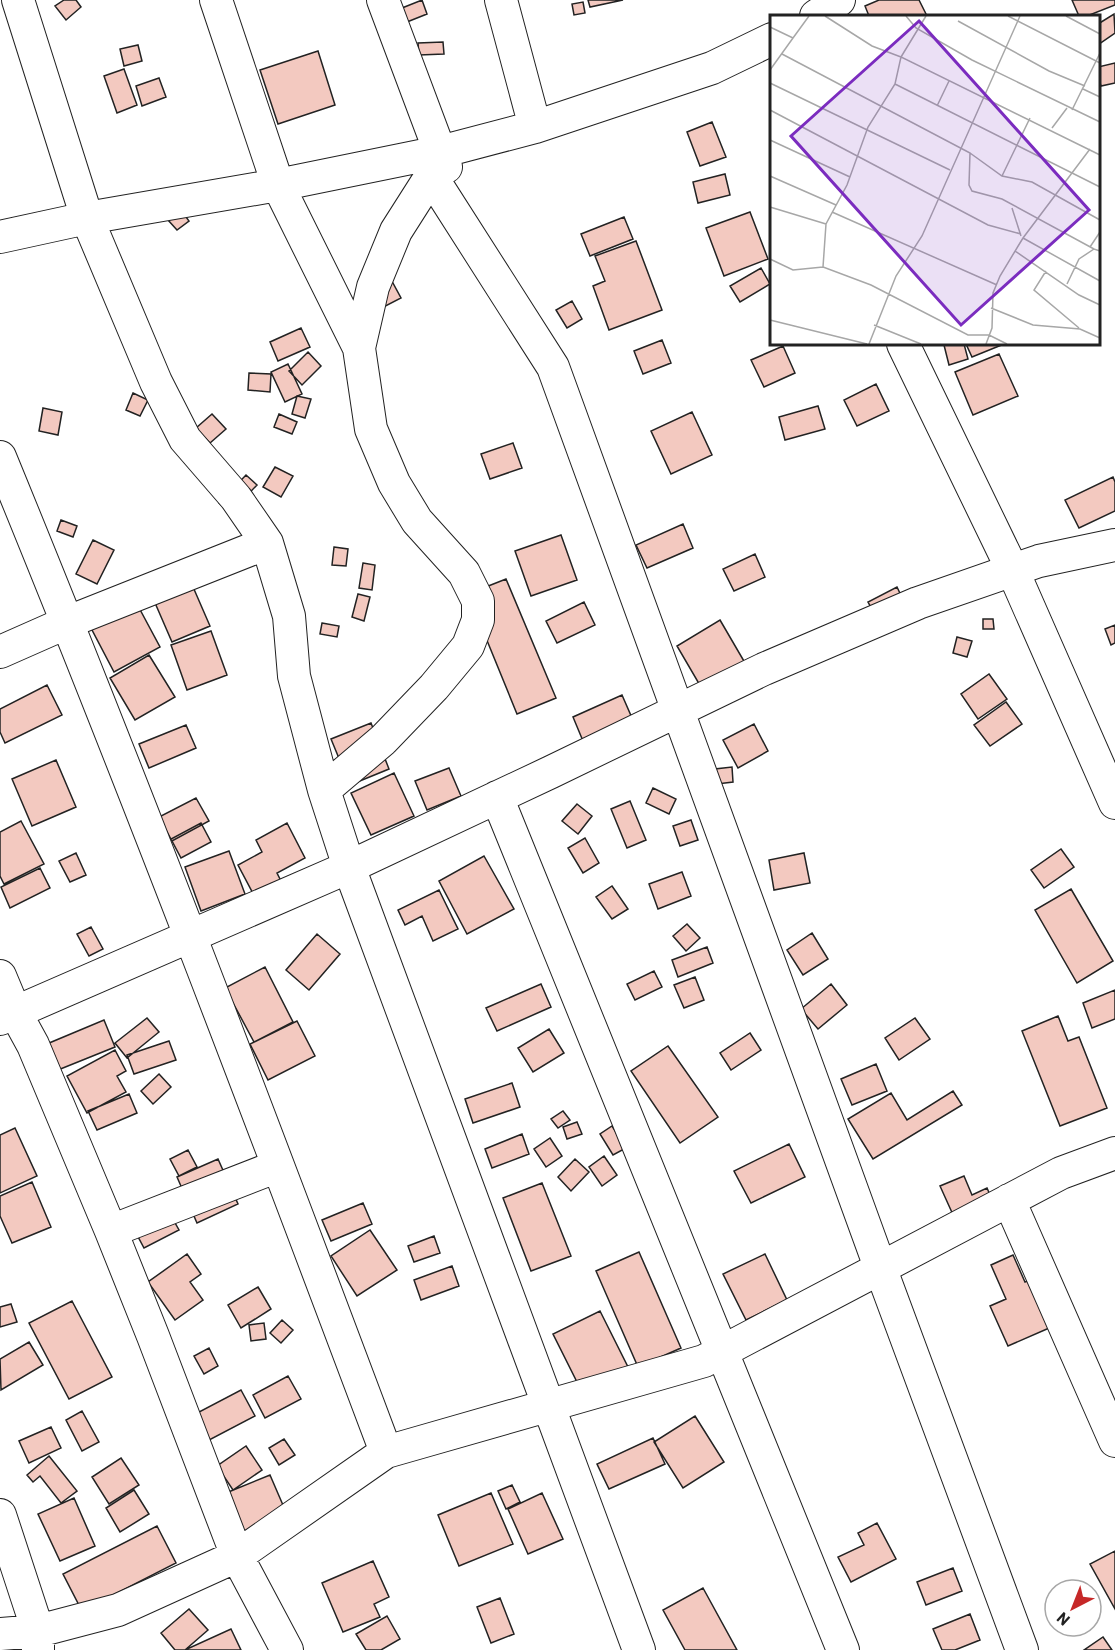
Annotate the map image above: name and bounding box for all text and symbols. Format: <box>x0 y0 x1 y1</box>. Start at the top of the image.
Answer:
inset map <box>770 15 1100 345</box>
north arrow <box>1043 1578 1103 1638</box>
text: N <box>1052 1609 1073 1630</box>

